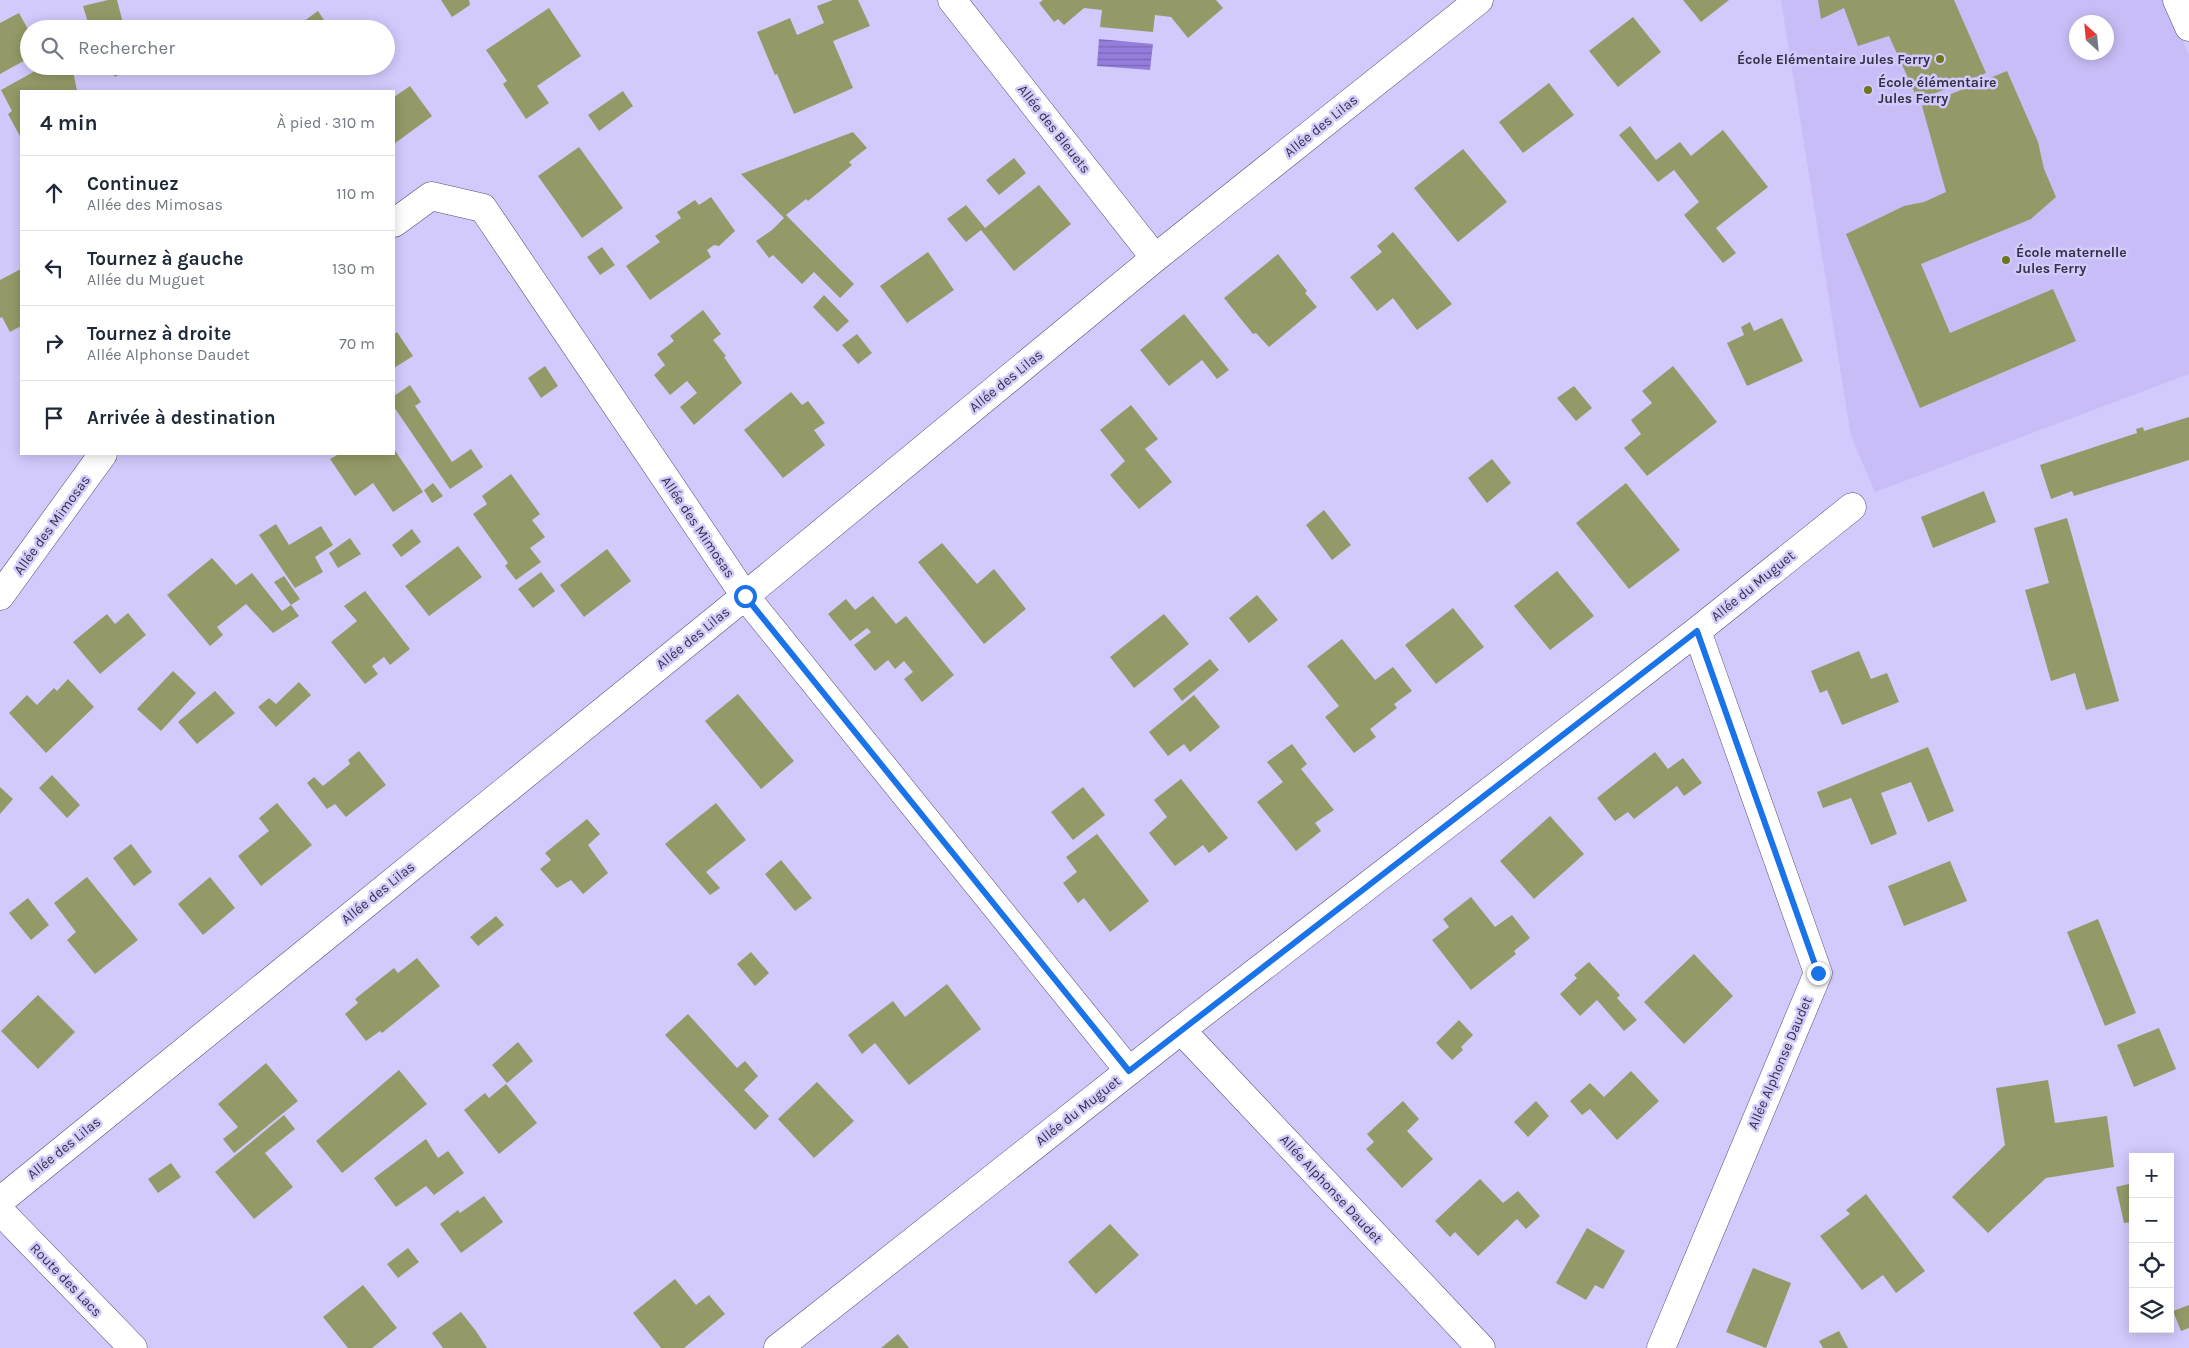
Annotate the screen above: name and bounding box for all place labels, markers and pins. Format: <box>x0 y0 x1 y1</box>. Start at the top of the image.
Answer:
place label: École Elémentaire Jules Ferry <box>1737 50 1930 68</box>
marker: École Elémentaire Jules Ferry <box>1934 53 1946 65</box>
place label: École élémentaire Jules Ferry <box>1878 73 1997 107</box>
marker: École élémentaire Jules Ferry <box>1862 84 1874 96</box>
place label: École maternelle Jules Ferry <box>2016 243 2127 277</box>
marker: École maternelle Jules Ferry <box>2000 254 2012 266</box>

